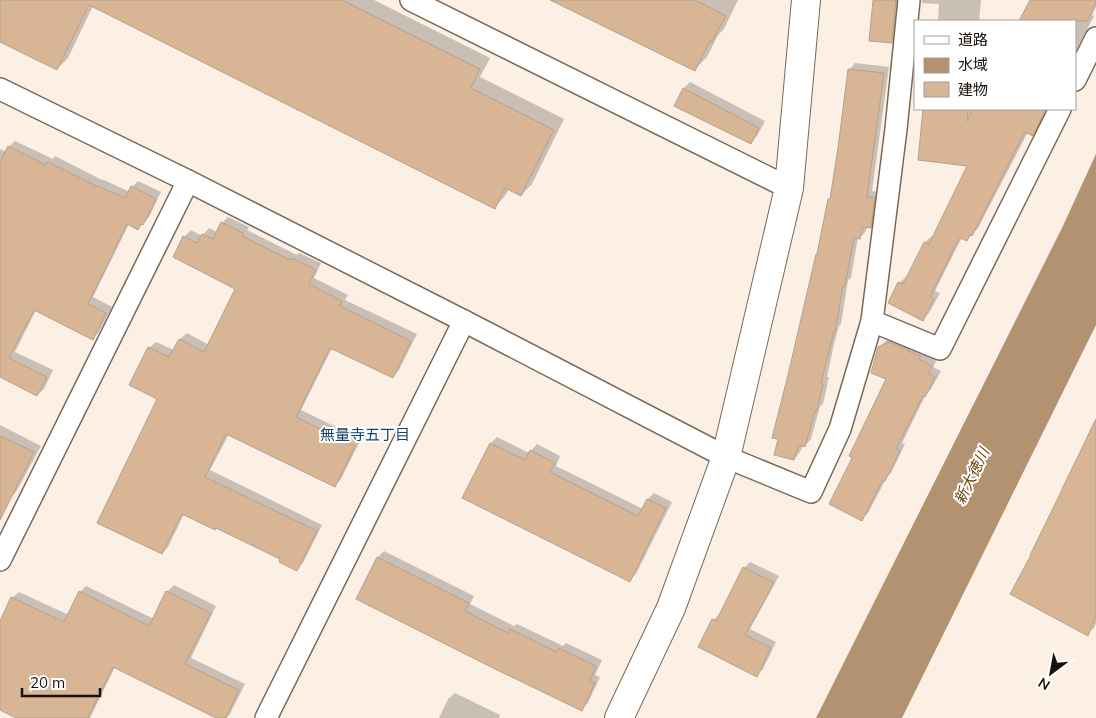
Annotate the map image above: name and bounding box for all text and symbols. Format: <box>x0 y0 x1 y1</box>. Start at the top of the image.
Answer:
legend <box>914 20 1076 110</box>
text: 道路 <box>958 30 988 49</box>
text: 水域 <box>958 55 988 74</box>
text: 建物 <box>958 80 988 99</box>
district label: 無量寺五丁目 <box>320 425 410 444</box>
water label: 新大徳川 <box>950 443 994 507</box>
north arrow <box>1026 648 1076 698</box>
scale bar <box>22 666 100 698</box>
text: 20 m <box>30 673 65 692</box>
text: N <box>1035 674 1053 694</box>

